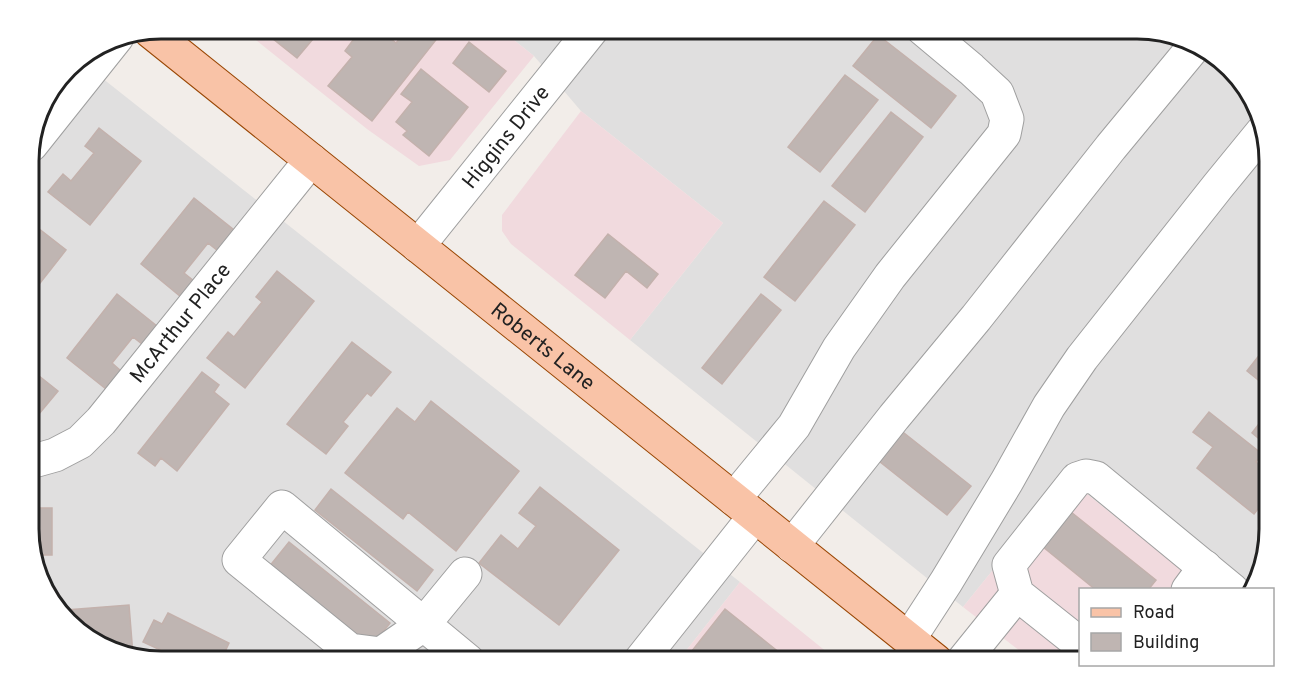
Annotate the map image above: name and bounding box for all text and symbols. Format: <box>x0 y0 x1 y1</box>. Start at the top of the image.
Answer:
street label: Higgins Drive <box>457 80 557 195</box>
street label: McArthur Place <box>125 258 238 389</box>
street label: Roberts Lane <box>485 297 600 397</box>
legend <box>1079 588 1274 666</box>
text: Road <box>1133 602 1175 625</box>
text: Building <box>1133 632 1199 655</box>

